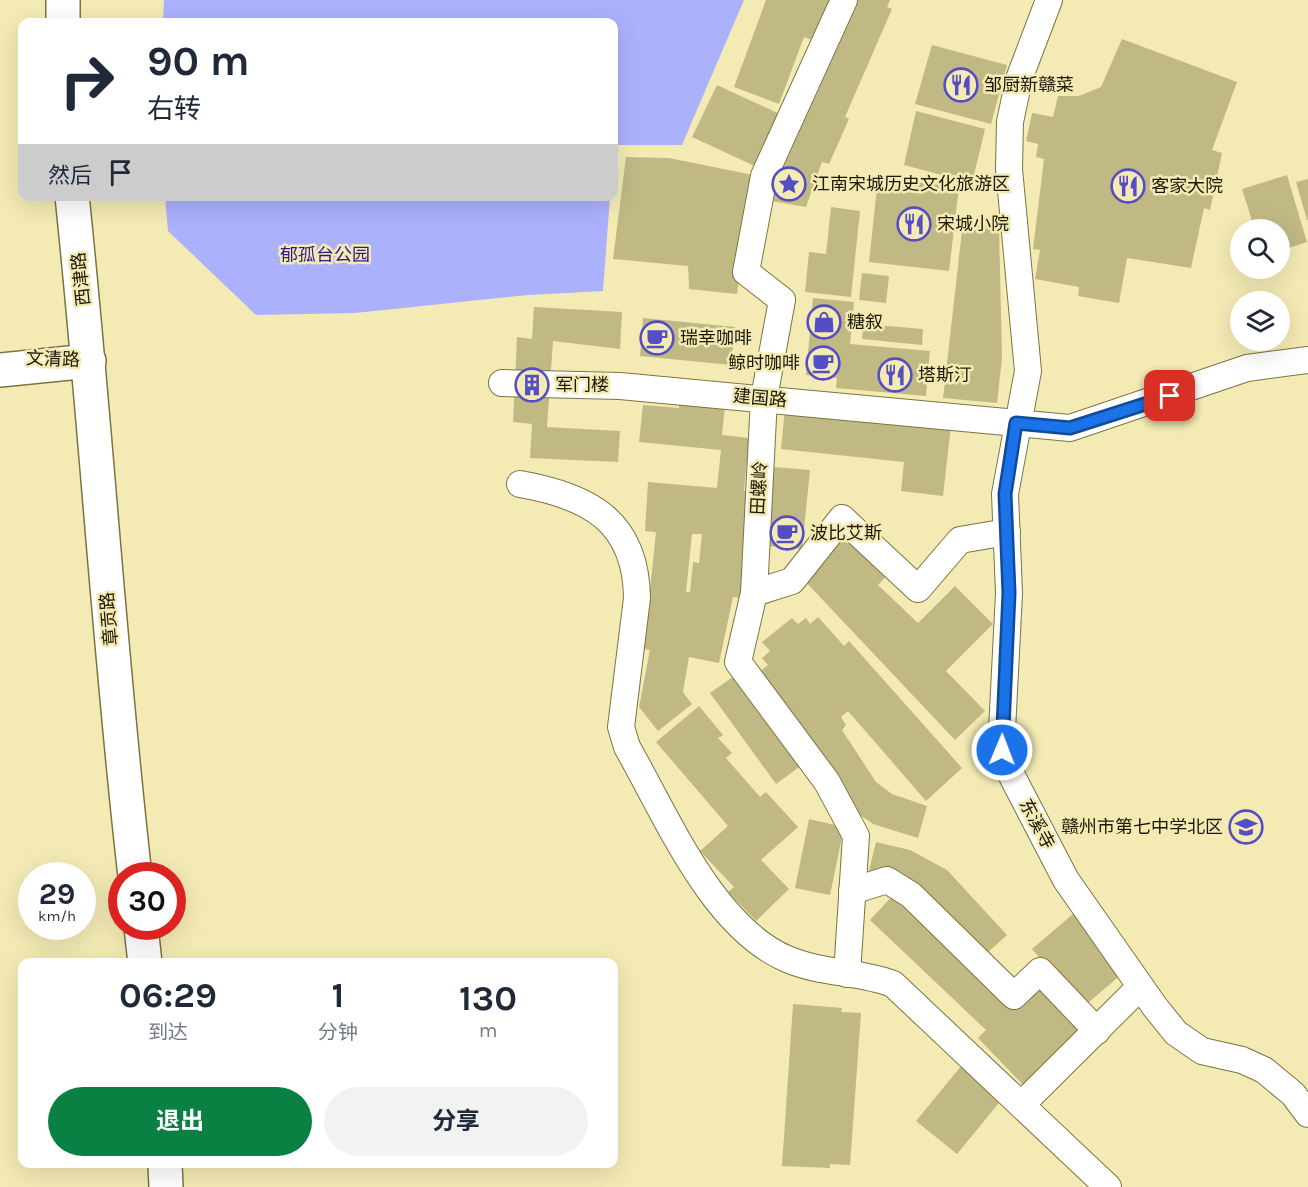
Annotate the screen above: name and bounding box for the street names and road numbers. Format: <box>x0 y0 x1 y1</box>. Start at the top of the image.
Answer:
street label: 西津路 <box>67 251 95 307</box>
street label: 文清路 <box>26 347 80 371</box>
street label: 建国路 <box>732 385 788 411</box>
street label: 田螺岭 <box>747 460 771 516</box>
street label: 章贡路 <box>96 591 122 647</box>
street label: 东溪寺 <box>1015 795 1059 853</box>

